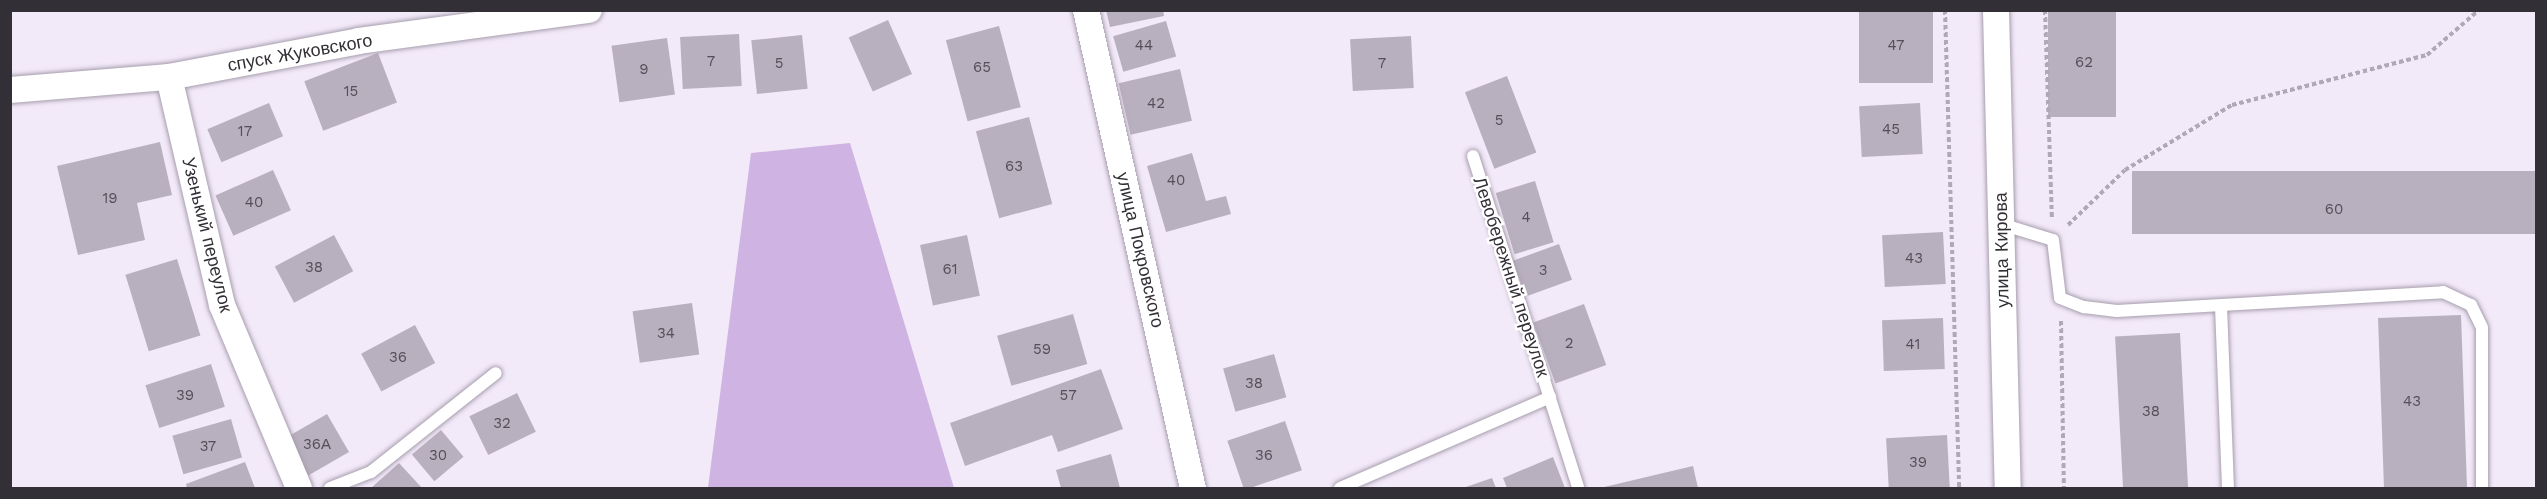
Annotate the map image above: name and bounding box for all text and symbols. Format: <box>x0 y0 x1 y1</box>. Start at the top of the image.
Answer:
street label: спуск Жуковского <box>226 30 374 76</box>
house number: 44 <box>1135 37 1153 55</box>
house number: 47 <box>1888 37 1904 55</box>
house number: 7 <box>707 53 715 71</box>
house number: 62 <box>2075 54 2093 72</box>
house number: 5 <box>775 55 783 73</box>
house number: 7 <box>1378 55 1386 73</box>
house number: 65 <box>973 59 991 77</box>
house number: 9 <box>639 61 649 79</box>
house number: 15 <box>344 83 358 101</box>
house number: 42 <box>1147 95 1165 113</box>
house number: 5 <box>1495 112 1503 130</box>
house number: 45 <box>1882 121 1900 139</box>
house number: 17 <box>238 123 252 141</box>
street label: Узенький переулок <box>177 155 237 315</box>
house number: 63 <box>1005 158 1023 176</box>
street label: улица Покровского <box>1112 170 1168 330</box>
house number: 40 <box>1167 172 1185 190</box>
street label: Левобережный переулок <box>1468 174 1554 380</box>
house number: 19 <box>102 190 118 208</box>
street label: улица Кирова <box>1990 192 2014 308</box>
house number: 40 <box>245 194 263 212</box>
house number: 60 <box>2325 201 2343 219</box>
house number: 4 <box>1521 209 1531 227</box>
house number: 43 <box>1905 250 1923 268</box>
house number: 38 <box>305 259 323 277</box>
house number: 61 <box>943 261 957 279</box>
house number: 3 <box>1539 262 1547 280</box>
house number: 34 <box>657 325 675 343</box>
house number: 2 <box>1565 335 1573 353</box>
house number: 41 <box>1906 336 1920 354</box>
house number: 59 <box>1033 341 1051 359</box>
house number: 36 <box>389 349 407 367</box>
house number: 38 <box>1245 375 1263 393</box>
house number: 39 <box>176 387 194 405</box>
house number: 57 <box>1059 387 1077 405</box>
house number: 43 <box>2403 393 2421 411</box>
house number: 38 <box>2142 403 2160 421</box>
house number: 32 <box>493 415 511 433</box>
house number: 36А <box>303 436 331 454</box>
house number: 37 <box>200 438 216 456</box>
house number: 30 <box>429 447 447 465</box>
house number: 36 <box>1255 447 1273 465</box>
house number: 39 <box>1909 454 1927 472</box>

